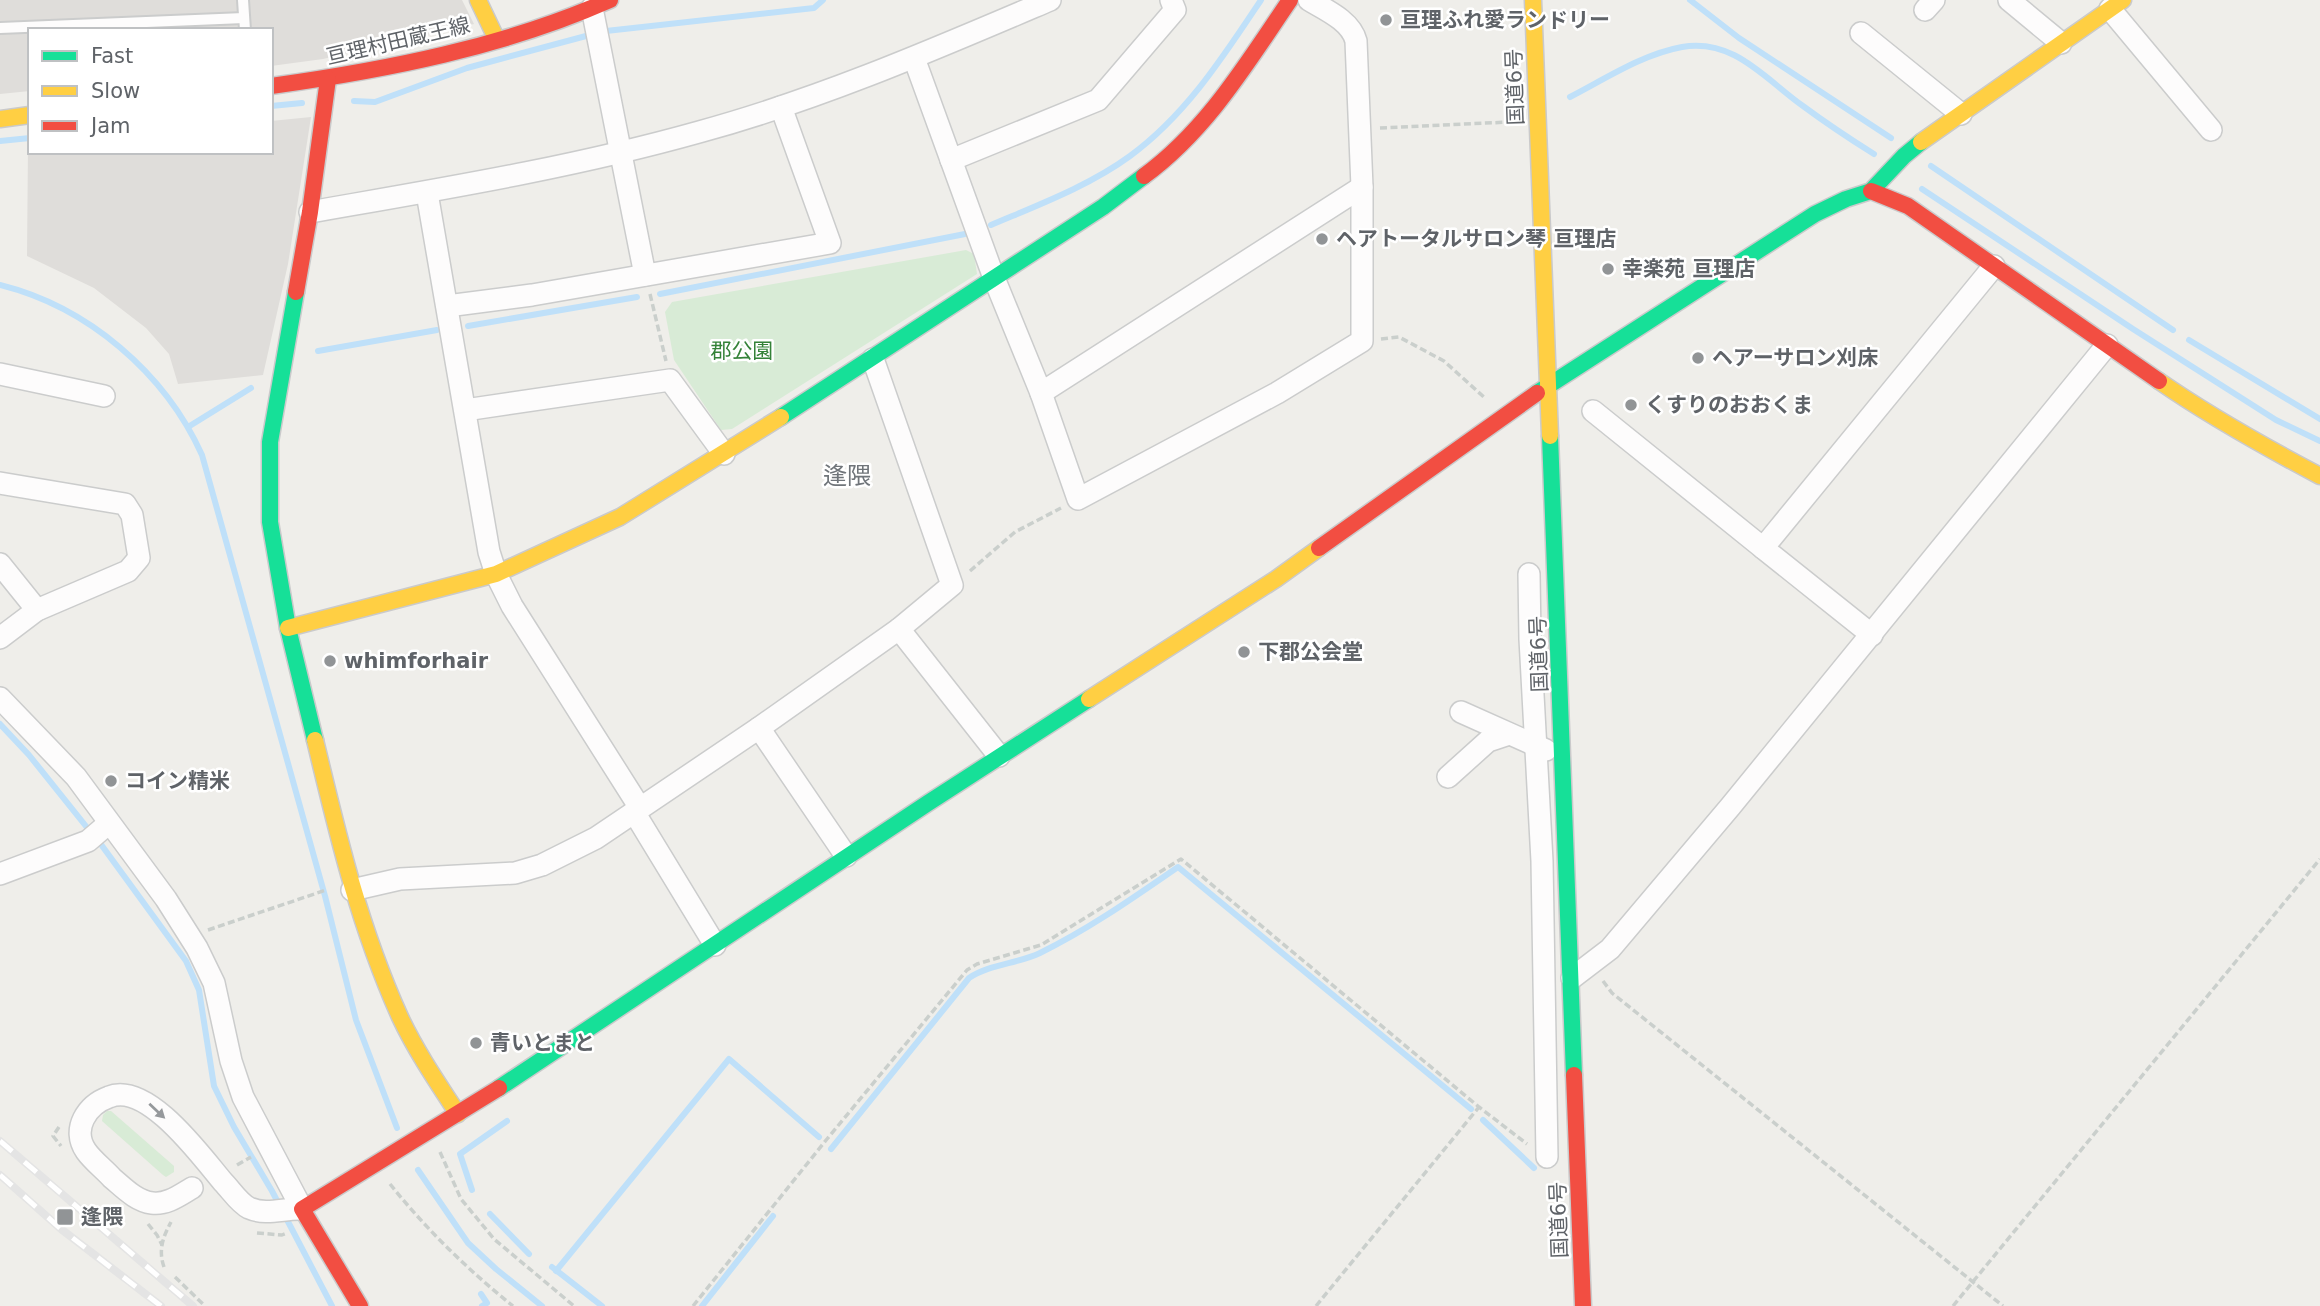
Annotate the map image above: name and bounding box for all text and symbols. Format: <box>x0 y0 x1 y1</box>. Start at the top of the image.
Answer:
place label: 亘理ふれ愛ランドリー <box>1400 8 1610 32</box>
marker: 亘理ふれ愛ランドリー <box>1378 12 1394 28</box>
street label: 亘理村田蔵王線 <box>324 13 472 69</box>
legend <box>28 28 273 154</box>
text: Fast <box>91 44 133 68</box>
street label: 国道6号 <box>1502 48 1528 126</box>
text: Slow <box>91 79 140 103</box>
text: Jam <box>89 114 131 138</box>
place label: ヘアトータルサロン琴 亘理店 <box>1336 227 1616 251</box>
marker: ヘアトータルサロン琴 亘理店 <box>1314 231 1330 247</box>
place label: 幸楽苑 亘理店 <box>1622 257 1755 281</box>
marker: 幸楽苑 亘理店 <box>1600 261 1616 277</box>
park label: 郡公園 <box>711 339 774 363</box>
place label: ヘアーサロン刈床 <box>1712 346 1878 370</box>
marker: ヘアーサロン刈床 <box>1690 350 1706 366</box>
place label: くすりのおおくま <box>1645 393 1813 417</box>
marker: くすりのおおくま <box>1623 397 1639 413</box>
district label: 逢隈 <box>823 462 871 490</box>
street label: 国道6号 <box>1526 615 1552 693</box>
place label: 下郡公会堂 <box>1258 640 1363 664</box>
marker: 下郡公会堂 <box>1236 644 1252 660</box>
place label: whimforhair <box>344 649 489 673</box>
marker: whimforhair <box>322 653 338 669</box>
place label: コイン精米 <box>125 769 230 793</box>
marker: コイン精米 <box>103 773 119 789</box>
place label: 青いとまと <box>490 1031 595 1055</box>
marker: 青いとまと <box>468 1035 484 1051</box>
one-way arrow <box>148 1103 165 1119</box>
street label: 国道6号 <box>1546 1181 1572 1259</box>
place label: 逢隈 <box>81 1205 123 1229</box>
marker: 逢隈 <box>55 1207 75 1227</box>

